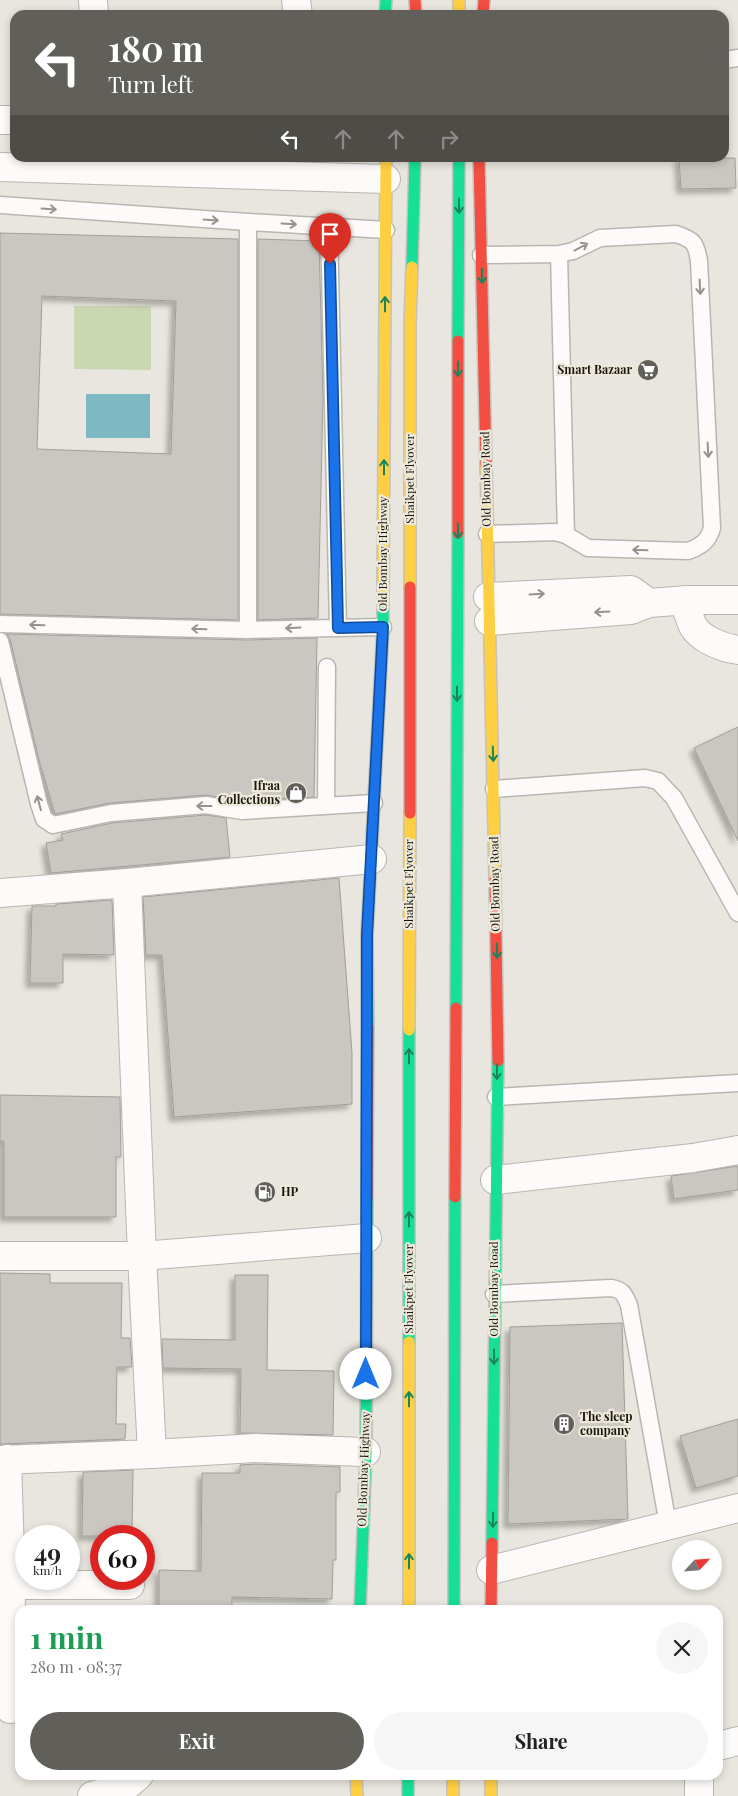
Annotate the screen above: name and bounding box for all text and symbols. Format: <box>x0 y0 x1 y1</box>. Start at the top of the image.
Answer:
text: 180 m <box>108 24 203 71</box>
icon: left <box>25 30 90 95</box>
text: Turn left <box>108 69 193 99</box>
icon: left <box>276 125 304 153</box>
icon: ahead <box>329 125 357 153</box>
icon: ahead <box>382 125 410 153</box>
icon: right <box>435 125 463 153</box>
one-way arrow <box>454 198 464 214</box>
one-way arrow <box>40 204 56 213</box>
pin <box>309 213 351 264</box>
one-way arrow <box>202 215 218 224</box>
one-way arrow <box>280 219 296 228</box>
icon: arrive <box>316 220 344 248</box>
one-way arrow <box>573 241 588 251</box>
one-way arrow <box>477 268 486 284</box>
one-way arrow <box>696 279 705 295</box>
one-way arrow <box>380 297 390 313</box>
supermarket icon: Smart Bazaar <box>636 358 660 382</box>
one-way arrow <box>453 360 463 376</box>
place label: Smart Bazaar <box>557 361 632 377</box>
street label: Old Bombay Road <box>476 431 494 527</box>
street label: Shaikpet Flyover <box>401 434 417 524</box>
one-way arrow <box>703 441 713 457</box>
one-way arrow <box>379 459 389 476</box>
street label: Old Bombay Highway <box>374 496 390 612</box>
one-way arrow <box>453 522 463 539</box>
one-way arrow <box>632 545 648 555</box>
one-way arrow <box>529 590 545 599</box>
one-way arrow <box>594 607 610 616</box>
one-way arrow <box>29 620 45 629</box>
one-way arrow <box>191 624 208 634</box>
one-way arrow <box>285 624 301 633</box>
one-way arrow <box>452 685 462 701</box>
one-way arrow <box>488 745 497 761</box>
place label: Ifraa Collections <box>218 777 281 807</box>
shop icon: Ifraa Collections <box>284 781 308 805</box>
one-way arrow <box>34 796 43 812</box>
one-way arrow <box>196 801 212 811</box>
street label: Old Bombay Road <box>485 836 503 932</box>
street label: Shaikpet Flyover <box>400 839 416 929</box>
one-way arrow <box>492 943 501 959</box>
one-way arrow <box>404 1049 414 1065</box>
one-way arrow <box>492 1064 502 1080</box>
fuel station icon: HP <box>253 1180 277 1204</box>
place label: HP <box>281 1183 299 1199</box>
one-way arrow <box>404 1211 414 1228</box>
street label: Old Bombay Road <box>485 1241 501 1337</box>
street label: Shaikpet Flyover <box>400 1244 416 1334</box>
position arrow <box>339 1347 391 1399</box>
one-way arrow <box>489 1349 499 1365</box>
one-way arrow <box>404 1391 414 1408</box>
place label: The sleep company <box>580 1408 633 1438</box>
street label: Old Bombay Highway <box>353 1411 373 1527</box>
building icon: The sleep company <box>552 1412 576 1436</box>
one-way arrow <box>488 1512 498 1528</box>
speed limit sign: 60 <box>90 1525 155 1590</box>
text: 49 <box>34 1535 61 1568</box>
north arrow <box>672 1540 722 1590</box>
map controls <box>672 1540 722 1590</box>
one-way arrow <box>404 1554 414 1570</box>
text: km/h <box>33 1562 62 1578</box>
text: 1 min <box>30 1617 104 1657</box>
button: close <box>656 1622 708 1674</box>
text: 280 m · 08:37 <box>30 1656 122 1677</box>
button: Exit <box>30 1712 364 1770</box>
button: Share <box>374 1712 708 1770</box>

